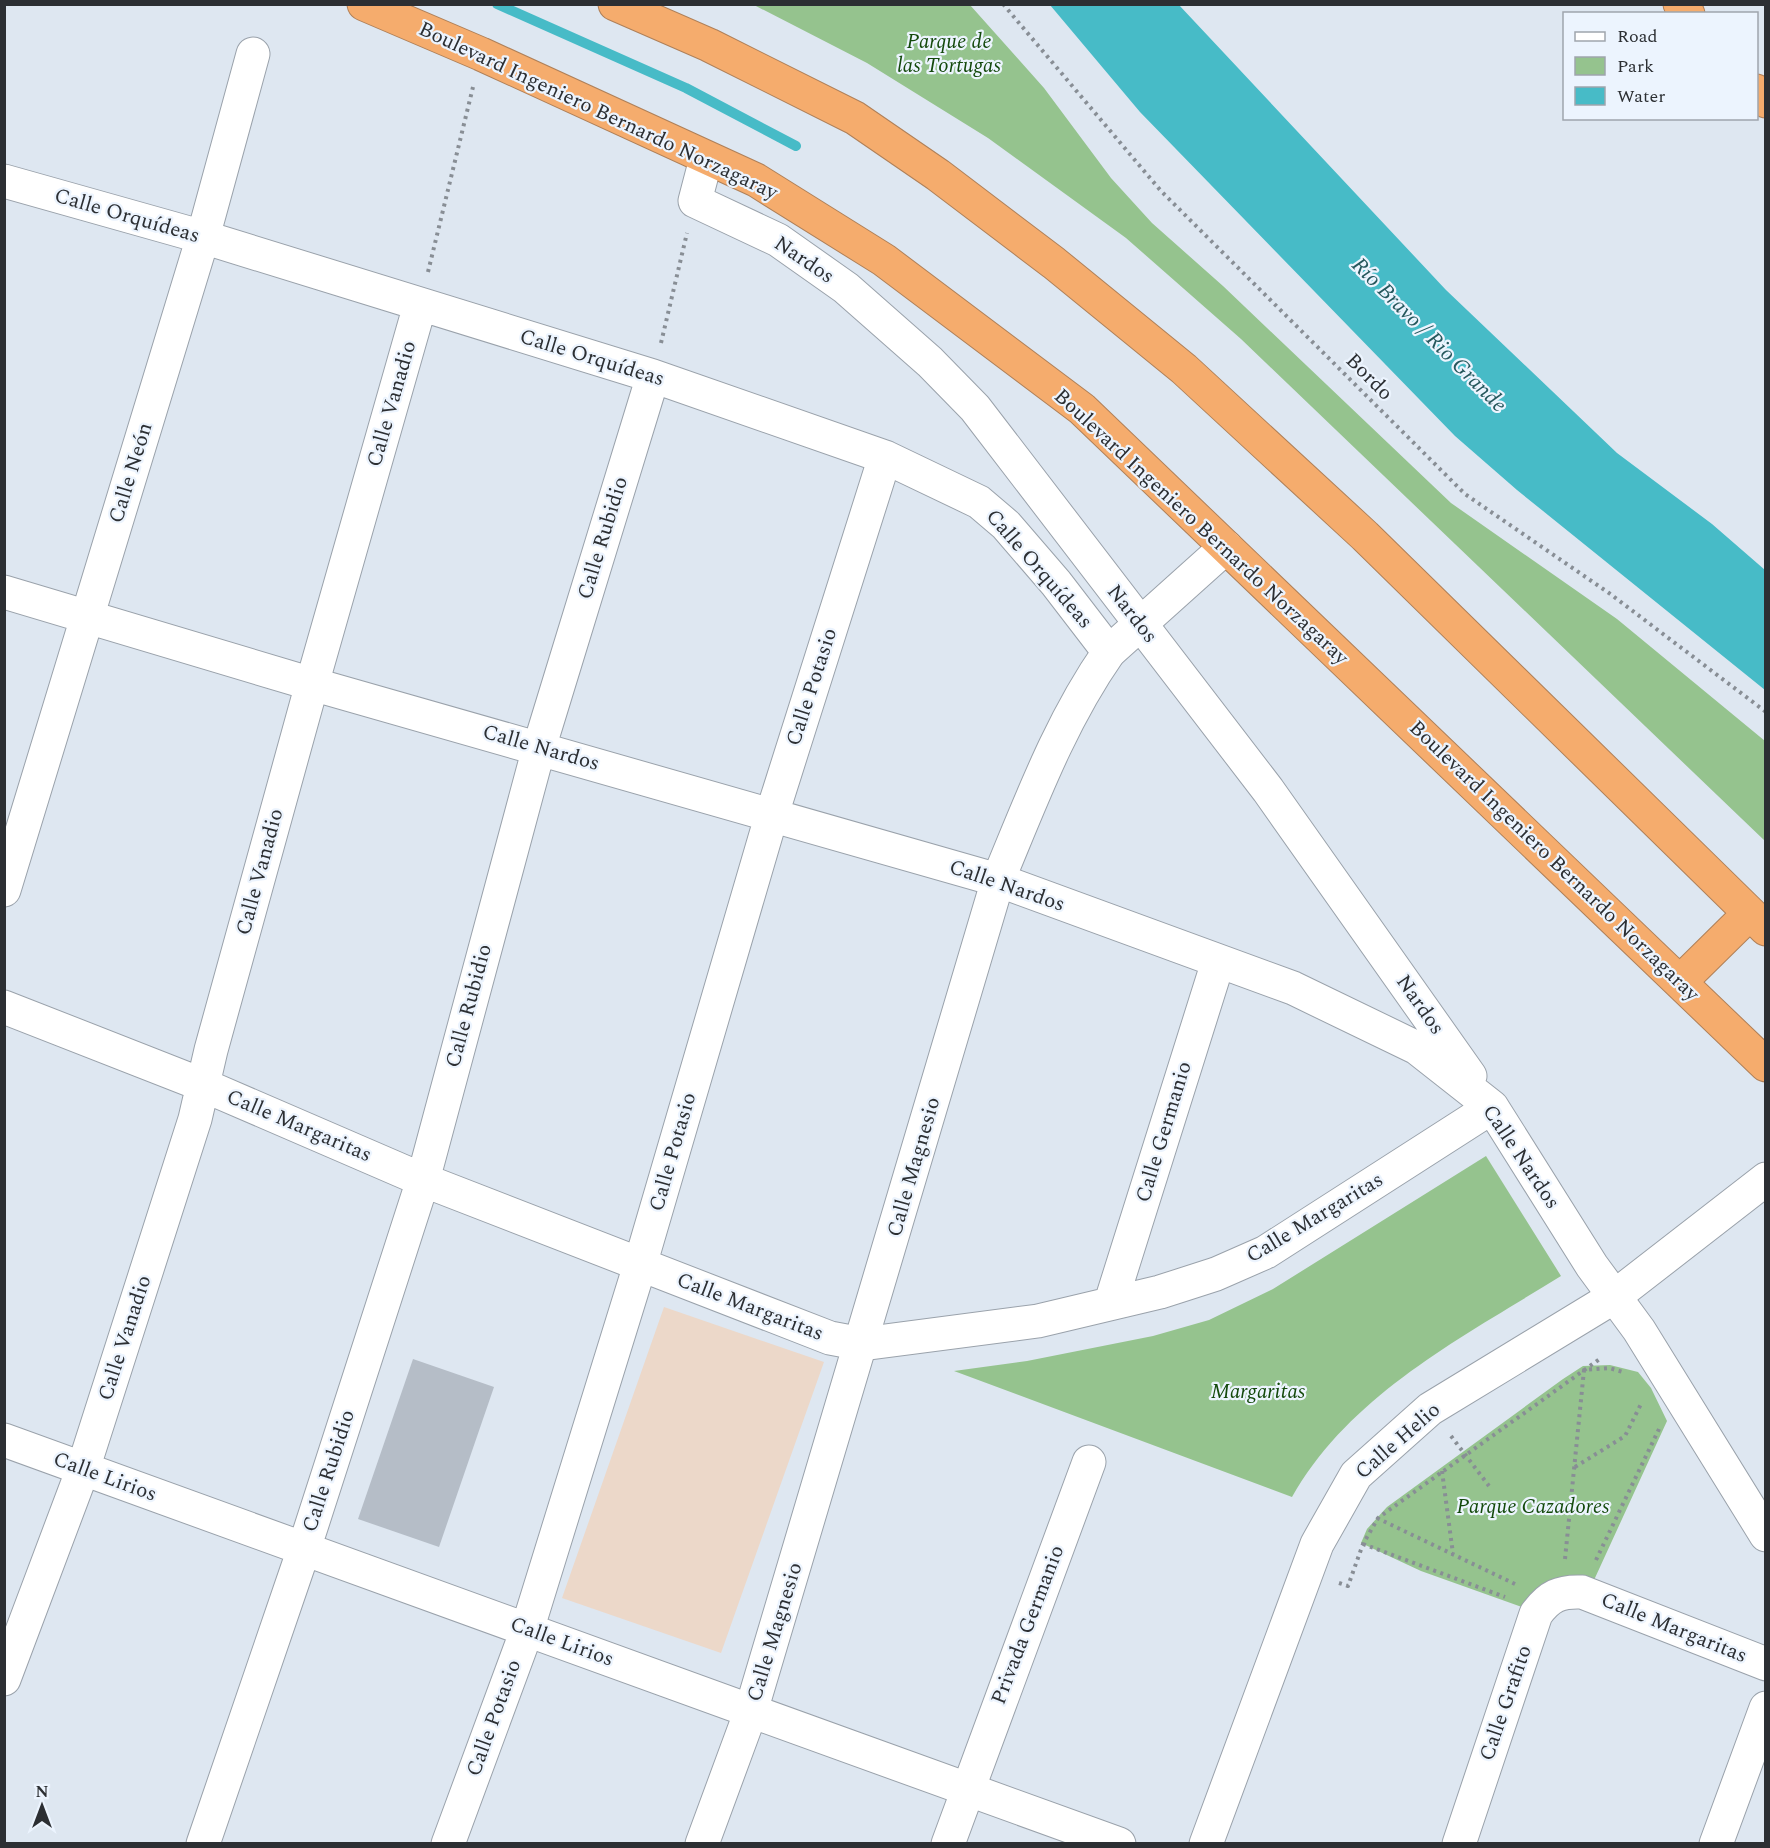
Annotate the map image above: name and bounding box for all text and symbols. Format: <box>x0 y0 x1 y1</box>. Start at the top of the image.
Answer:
legend <box>1563 12 1758 120</box>
street label: Boulevard Ingeniero Bernardo Norzagaray <box>413 13 784 209</box>
text: Road <box>1617 23 1658 50</box>
park label: Parque de las Tortugas <box>897 26 1001 82</box>
text: Park <box>1617 53 1654 80</box>
text: Water <box>1617 83 1665 110</box>
street label: Calle Orquídeas <box>51 180 203 252</box>
street label: Nardos <box>767 228 841 292</box>
water label: Río Bravo / Rio Grande <box>1344 250 1514 420</box>
street label: Calle Orquídeas <box>516 321 668 395</box>
street label: Calle Vanadio <box>359 337 425 471</box>
street label: Bordo <box>1338 346 1400 408</box>
street label: Boulevard Ingeniero Bernardo Norzagaray <box>1046 381 1356 673</box>
street label: Calle Neón <box>101 419 161 527</box>
street label: Calle Rubidio <box>569 473 637 603</box>
street label: Calle Orquídeas <box>978 502 1100 636</box>
street label: Nardos <box>1099 578 1165 650</box>
street label: Calle Potasio <box>778 624 846 750</box>
street label: Boulevard Ingeniero Bernardo Norzagaray <box>1401 713 1707 1010</box>
street label: Calle Nardos <box>479 716 603 780</box>
street label: Calle Vanadio <box>228 805 292 939</box>
street label: Calle Nardos <box>945 851 1069 921</box>
street label: Calle Rubidio <box>437 941 501 1071</box>
street label: Nardos <box>1388 968 1452 1042</box>
street label: Calle Germanio <box>1127 1057 1201 1207</box>
street label: Calle Margaritas <box>221 1081 377 1171</box>
street label: Calle Potasio <box>641 1089 705 1215</box>
street label: Calle Magnesio <box>879 1093 949 1241</box>
street label: Calle Nardos <box>1474 1098 1568 1216</box>
street label: Calle Margaritas <box>1240 1164 1390 1272</box>
street label: Calle Margaritas <box>672 1264 828 1350</box>
street label: Calle Vanadio <box>90 1271 160 1405</box>
park label: Margaritas <box>1211 1376 1306 1408</box>
street label: Calle Helio <box>1348 1395 1448 1487</box>
street label: Calle Rubidio <box>294 1406 364 1536</box>
street label: Calle Lirios <box>49 1443 161 1511</box>
park label: Parque Cazadores <box>1457 1491 1610 1523</box>
street label: Privada Germanio <box>983 1541 1073 1709</box>
street label: Calle Magnesio <box>739 1558 811 1706</box>
street label: Calle Margaritas <box>1596 1584 1752 1672</box>
street label: Calle Lirios <box>506 1608 618 1676</box>
street label: Calle Grafito <box>1471 1641 1541 1765</box>
street label: Calle Potasio <box>458 1655 530 1781</box>
north arrow <box>12 1776 72 1836</box>
text: N <box>35 1780 49 1804</box>

